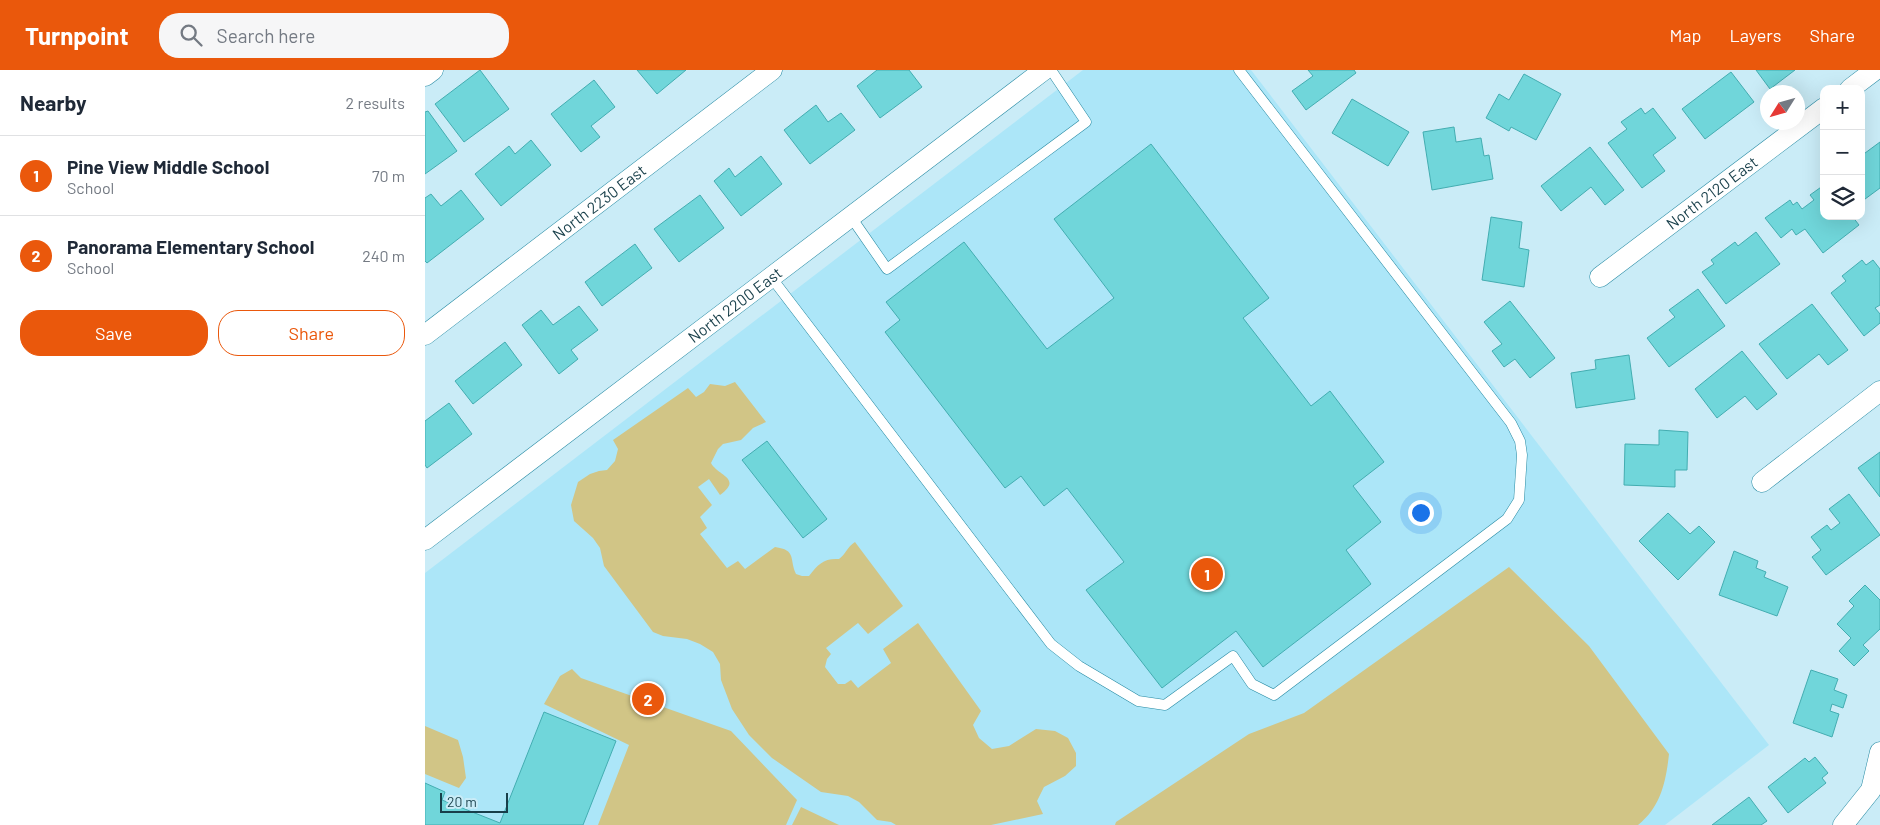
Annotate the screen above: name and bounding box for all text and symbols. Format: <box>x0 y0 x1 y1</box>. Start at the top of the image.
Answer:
search box <box>159 13 509 58</box>
text: Turnpoint <box>25 21 129 50</box>
icon: search <box>177 21 205 49</box>
text: Search here <box>217 24 315 47</box>
text: Map <box>1669 24 1701 46</box>
text: Layers <box>1729 24 1782 46</box>
text: Share <box>1810 24 1855 46</box>
north arrow <box>1760 85 1805 130</box>
map controls <box>1820 85 1865 220</box>
button: + <box>1820 85 1865 130</box>
text: Nearby <box>20 90 86 115</box>
text: 2 results <box>346 93 405 112</box>
button: − <box>1820 130 1865 175</box>
street label: North 2120 East <box>1662 152 1761 233</box>
text: Pine View Middle School <box>67 155 269 178</box>
street label: North 2230 East <box>548 160 649 243</box>
text: 1 <box>33 166 39 185</box>
text: 70 m <box>372 166 405 185</box>
button: layers <box>1820 175 1865 220</box>
text: School <box>67 178 114 197</box>
text: Panorama Elementary School <box>67 235 315 258</box>
text: 2 <box>32 246 40 265</box>
text: 240 m <box>362 246 405 265</box>
text: School <box>67 258 114 277</box>
street label: North 2200 East <box>684 263 785 346</box>
button: Save <box>20 310 208 356</box>
button: Share <box>218 310 405 356</box>
your location <box>1408 500 1434 526</box>
pin: 1 <box>1191 555 1223 593</box>
pin: 2 <box>632 680 664 718</box>
scale bar <box>440 790 507 813</box>
text: 20 m <box>447 793 477 810</box>

